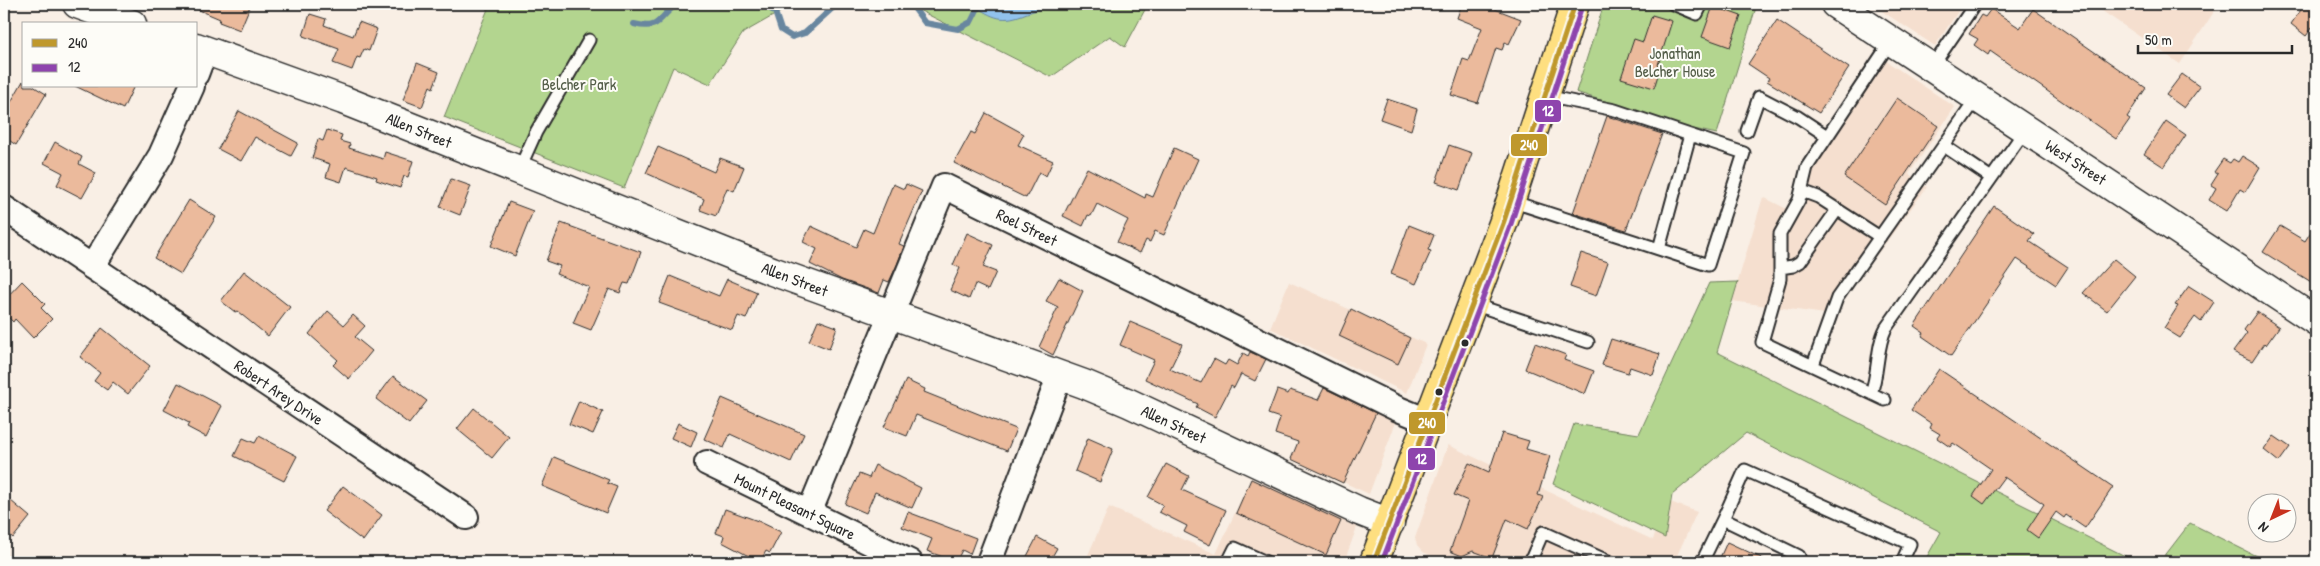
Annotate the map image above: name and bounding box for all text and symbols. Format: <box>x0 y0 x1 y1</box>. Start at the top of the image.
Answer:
legend <box>22 22 198 88</box>
scale bar <box>2138 22 2291 54</box>
text: 50 m <box>2145 29 2172 50</box>
text: 240 <box>68 32 88 53</box>
park label: Jonathan Belcher House <box>1635 42 1716 82</box>
text: 12 <box>68 56 80 77</box>
park label: Belcher Park <box>542 73 617 95</box>
line badge: 12 <box>1534 99 1562 123</box>
text: 12 <box>1542 101 1554 120</box>
street label: Allen Street <box>383 107 456 153</box>
line badge: 240 <box>1510 133 1548 157</box>
street label: West Street <box>2041 134 2111 190</box>
text: 240 <box>1520 135 1539 154</box>
street label: Roel Street <box>993 203 1062 251</box>
street label: Allen Street <box>759 256 832 302</box>
unlabelled marker <box>1460 338 1470 348</box>
street label: Robert Arey Drive <box>230 354 328 430</box>
unlabelled marker <box>1434 387 1444 397</box>
street label: Allen Street <box>1138 399 1210 449</box>
line badge: 240 <box>1408 411 1446 435</box>
text: 240 <box>1418 413 1437 432</box>
line badge: 12 <box>1407 447 1436 471</box>
text: 12 <box>1415 449 1427 468</box>
street label: Mount Pleasant Square <box>731 467 860 545</box>
north arrow <box>2248 494 2298 544</box>
text: N <box>2253 518 2272 537</box>

